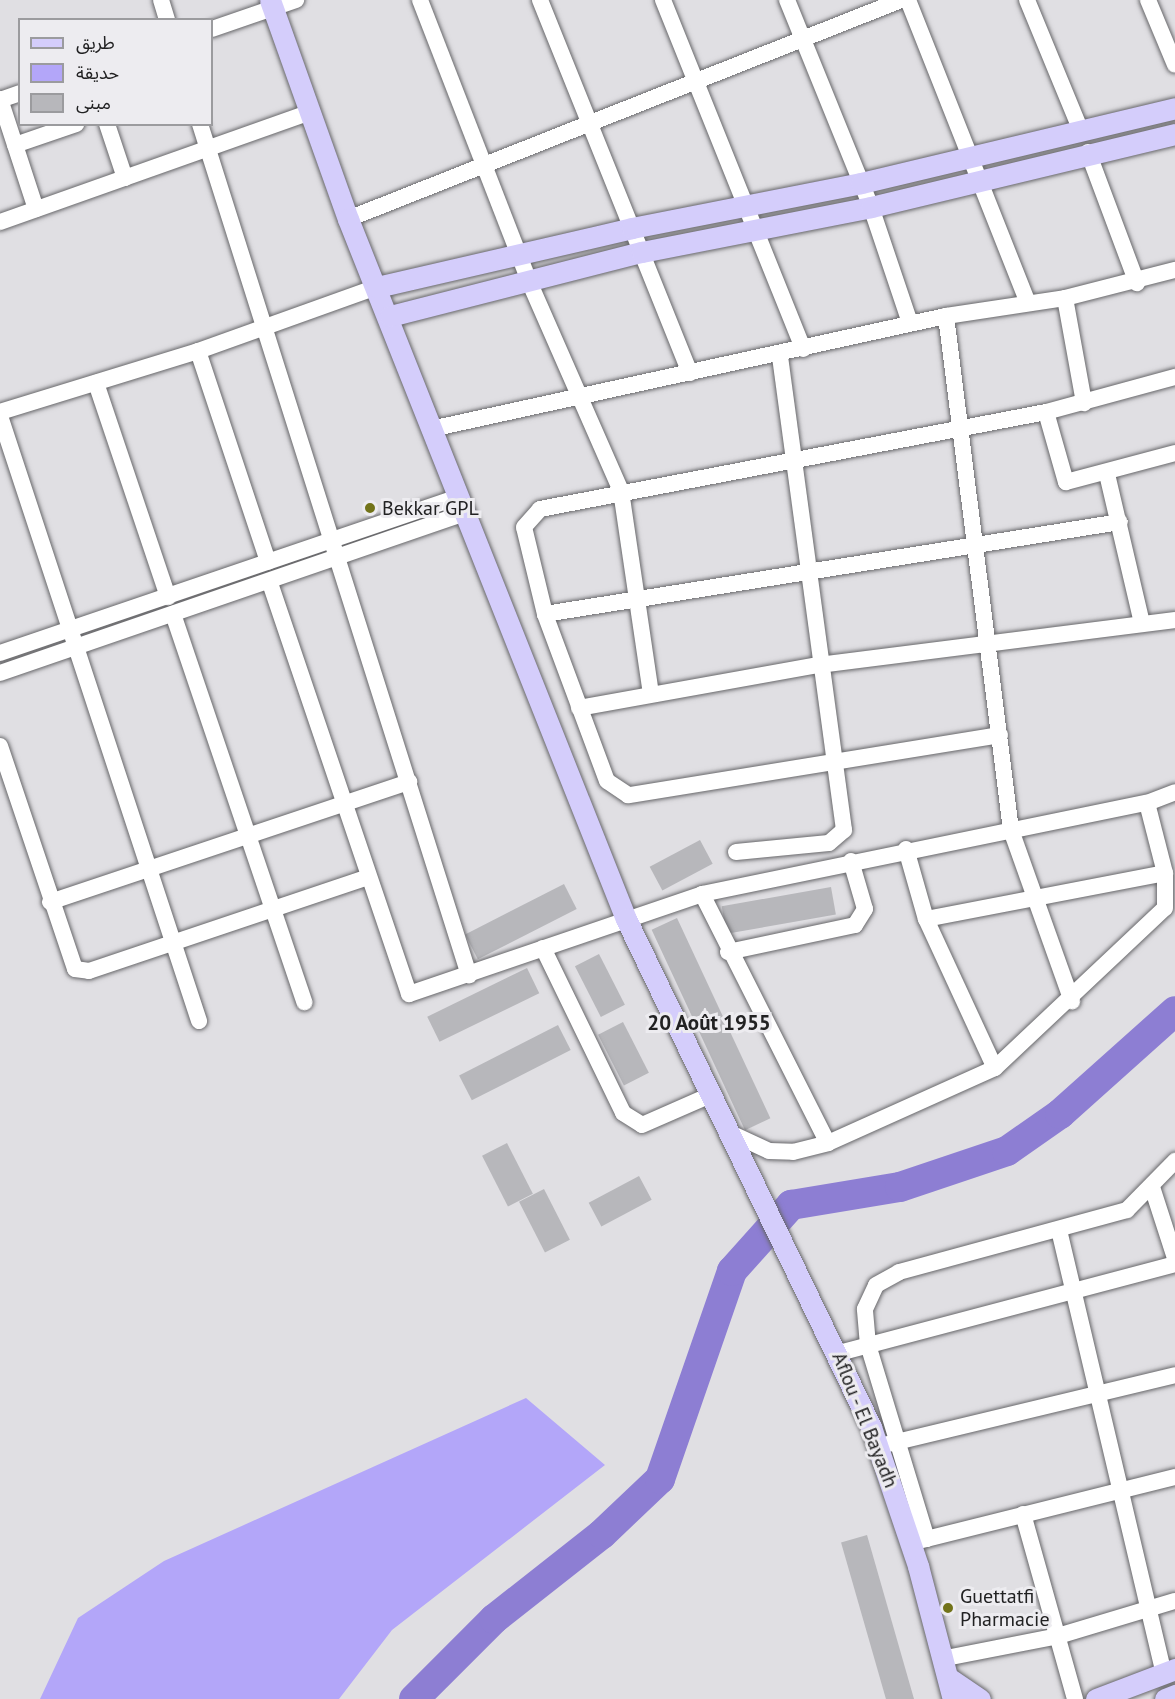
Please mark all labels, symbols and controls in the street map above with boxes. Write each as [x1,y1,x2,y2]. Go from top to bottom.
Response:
legend [18,18,213,126]
text: طريق [76,31,115,54]
text: حديقة [76,61,119,84]
text: مبنى [76,91,111,114]
place label: Bekkar GPL [382,496,479,520]
marker: Bekkar GPL [363,501,377,515]
district label: 20 Août 1955 [647,1010,771,1036]
street label: Aflou - El Bayadh [826,1347,904,1493]
place label: Guettatfi Pharmacie [960,1584,1050,1631]
marker: Guettatfi Pharmacie [941,1601,955,1615]

